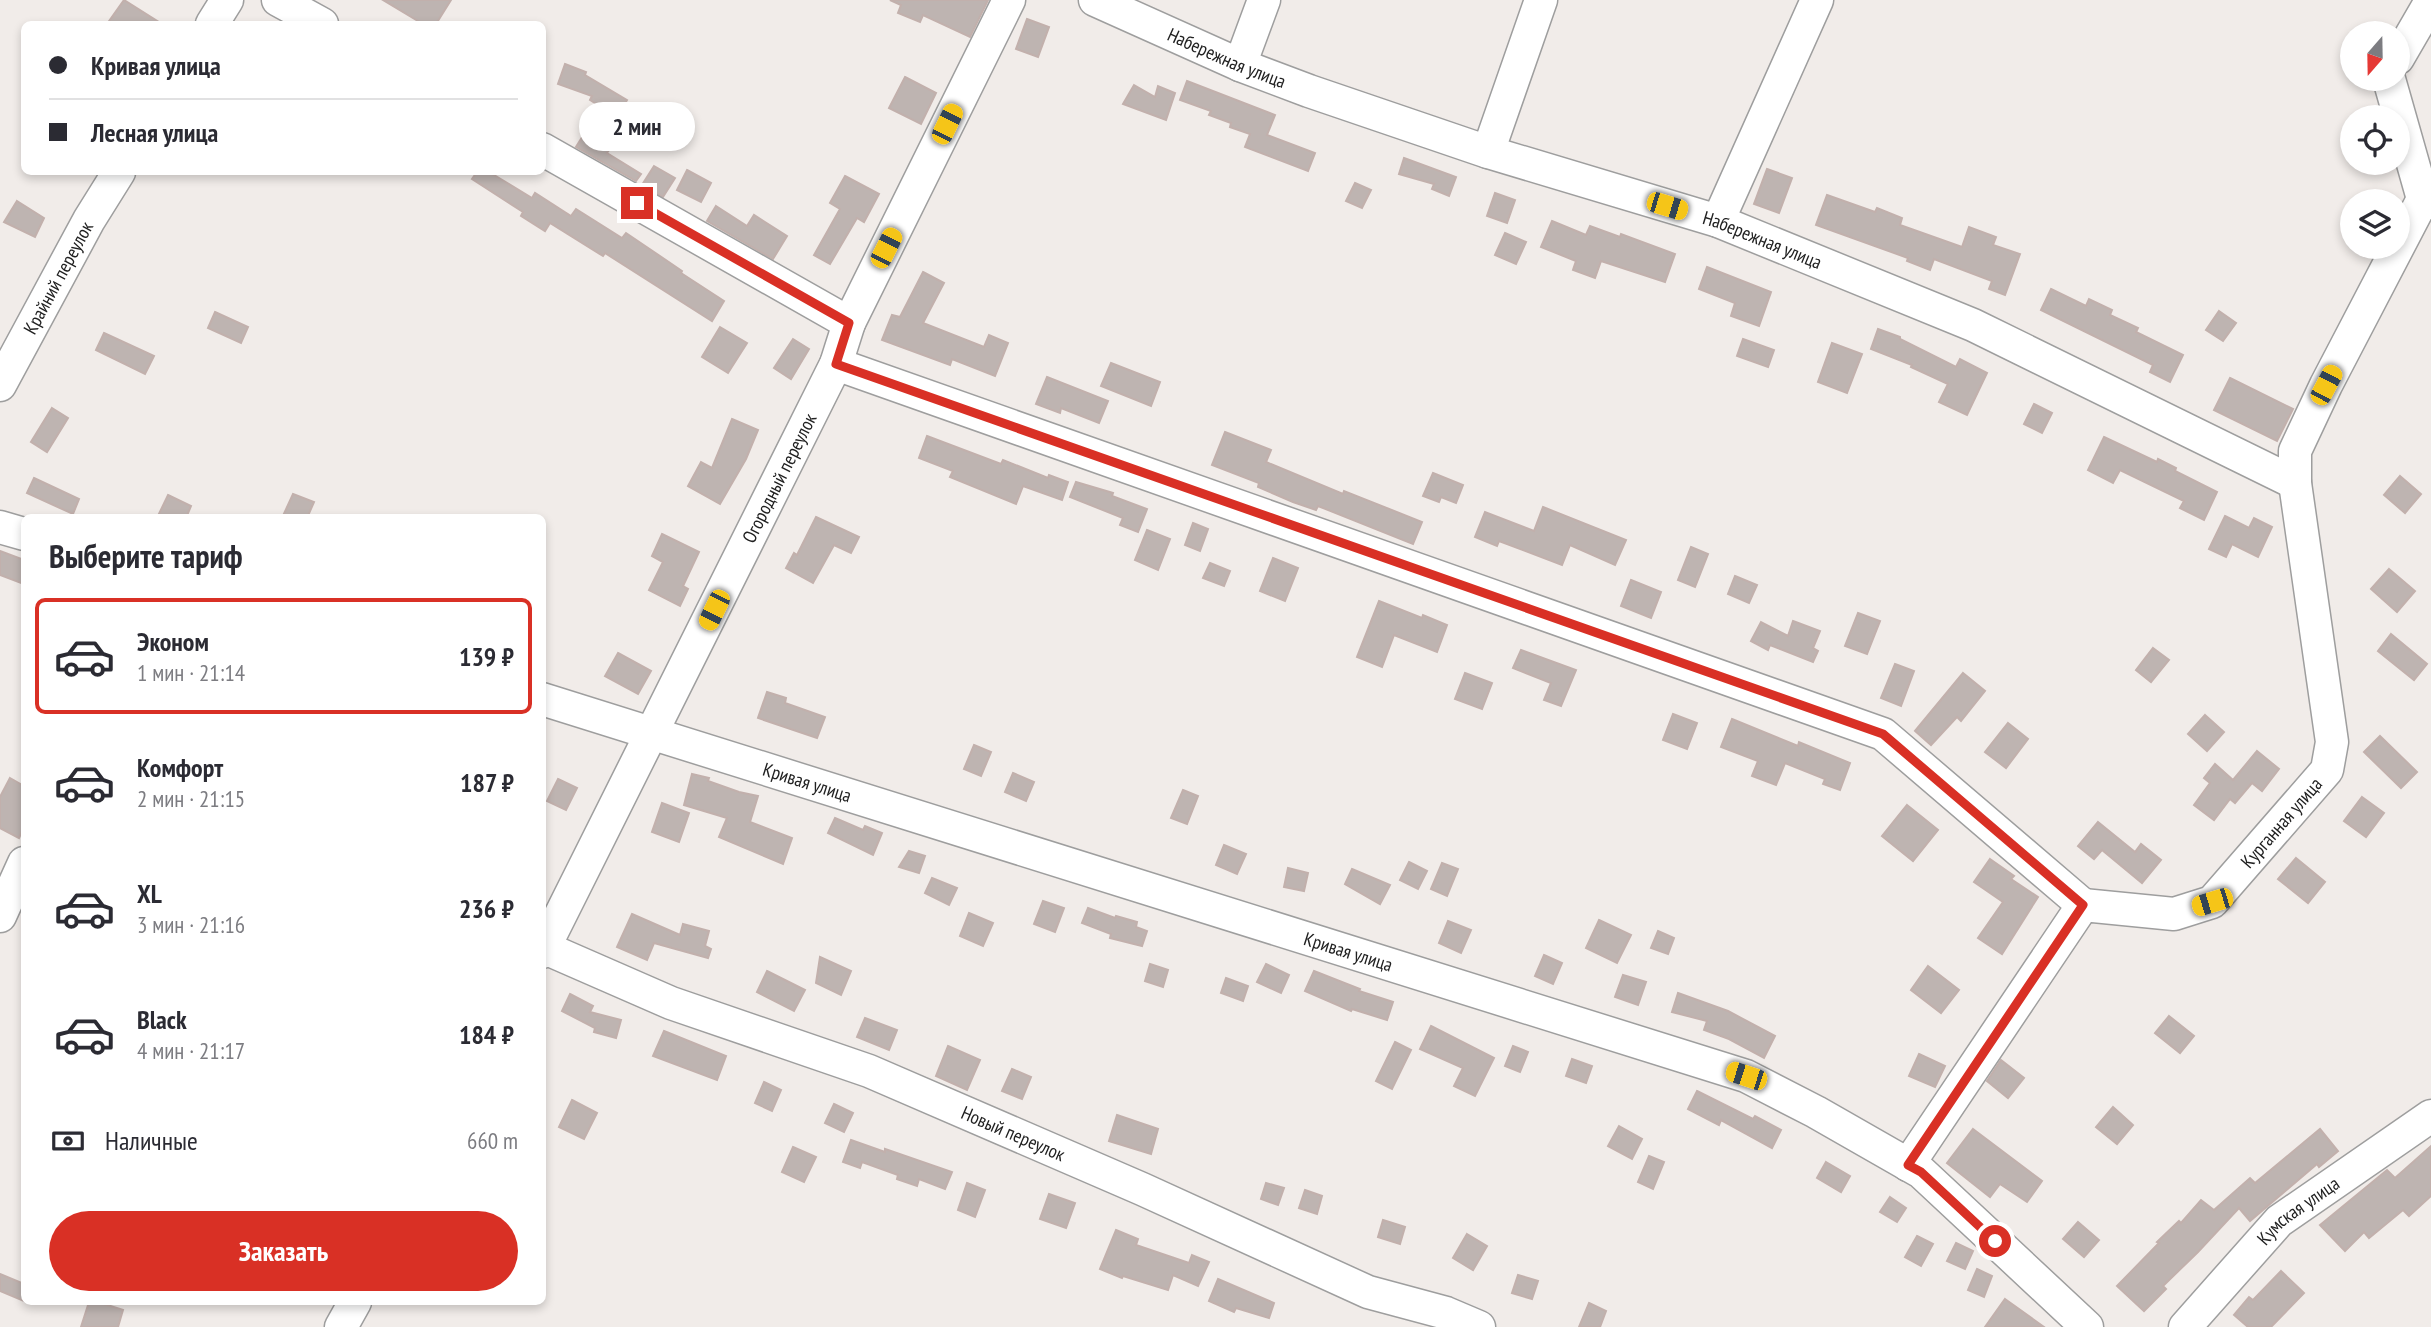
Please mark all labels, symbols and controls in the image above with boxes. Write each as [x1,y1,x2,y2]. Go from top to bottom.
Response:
north arrow [2340,21,2410,91]
map controls [2340,21,2410,259]
street label: Набережная улица [1164,22,1289,93]
text: Кривая улица [91,49,221,82]
car [929,101,966,147]
callout: 2 мин [579,102,695,150]
button: locate [2340,105,2410,175]
text: 2 мин [612,112,662,141]
text: Лесная улица [91,116,218,149]
route end [621,187,653,219]
button: layers [2340,189,2410,259]
car [1644,190,1691,222]
street label: Набережная улица [1700,205,1826,274]
street label: Крайний переулок [18,217,98,338]
car [868,225,905,271]
car [2307,362,2346,408]
street label: Огородный переулок [737,409,822,547]
text: Выберите тариф [49,535,243,577]
car [696,587,733,633]
icon: car [53,625,116,688]
text: Эконом [137,625,209,658]
text: 139 ₽ [459,640,514,673]
text: 1 мин · 21:14 [137,658,245,687]
icon: car [53,751,116,814]
text: Комфорт [137,751,223,784]
street label: Кривая улица [760,757,855,807]
text: 187 ₽ [460,766,514,799]
street label: Курганная улица [2235,772,2327,873]
text: 2 мин · 21:15 [137,784,245,813]
icon: car [53,877,116,940]
text: XL [137,877,162,910]
car [2189,886,2236,918]
text: 236 ₽ [459,892,514,925]
text: 3 мин · 21:16 [137,910,245,939]
street label: Кривая улица [1301,926,1396,977]
icon: car [53,1003,116,1066]
text: Black [137,1003,187,1036]
text: 184 ₽ [459,1018,514,1051]
text: 4 мин · 21:17 [137,1036,245,1065]
car [1723,1060,1770,1092]
street label: Новый переулок [958,1100,1069,1167]
icon: cash [49,1122,87,1160]
text: Наличные [105,1124,198,1157]
text: 660 m [467,1126,518,1155]
street label: Кумская улица [2252,1171,2344,1250]
button: Заказать [49,1211,518,1291]
route start [1979,1225,2011,1257]

